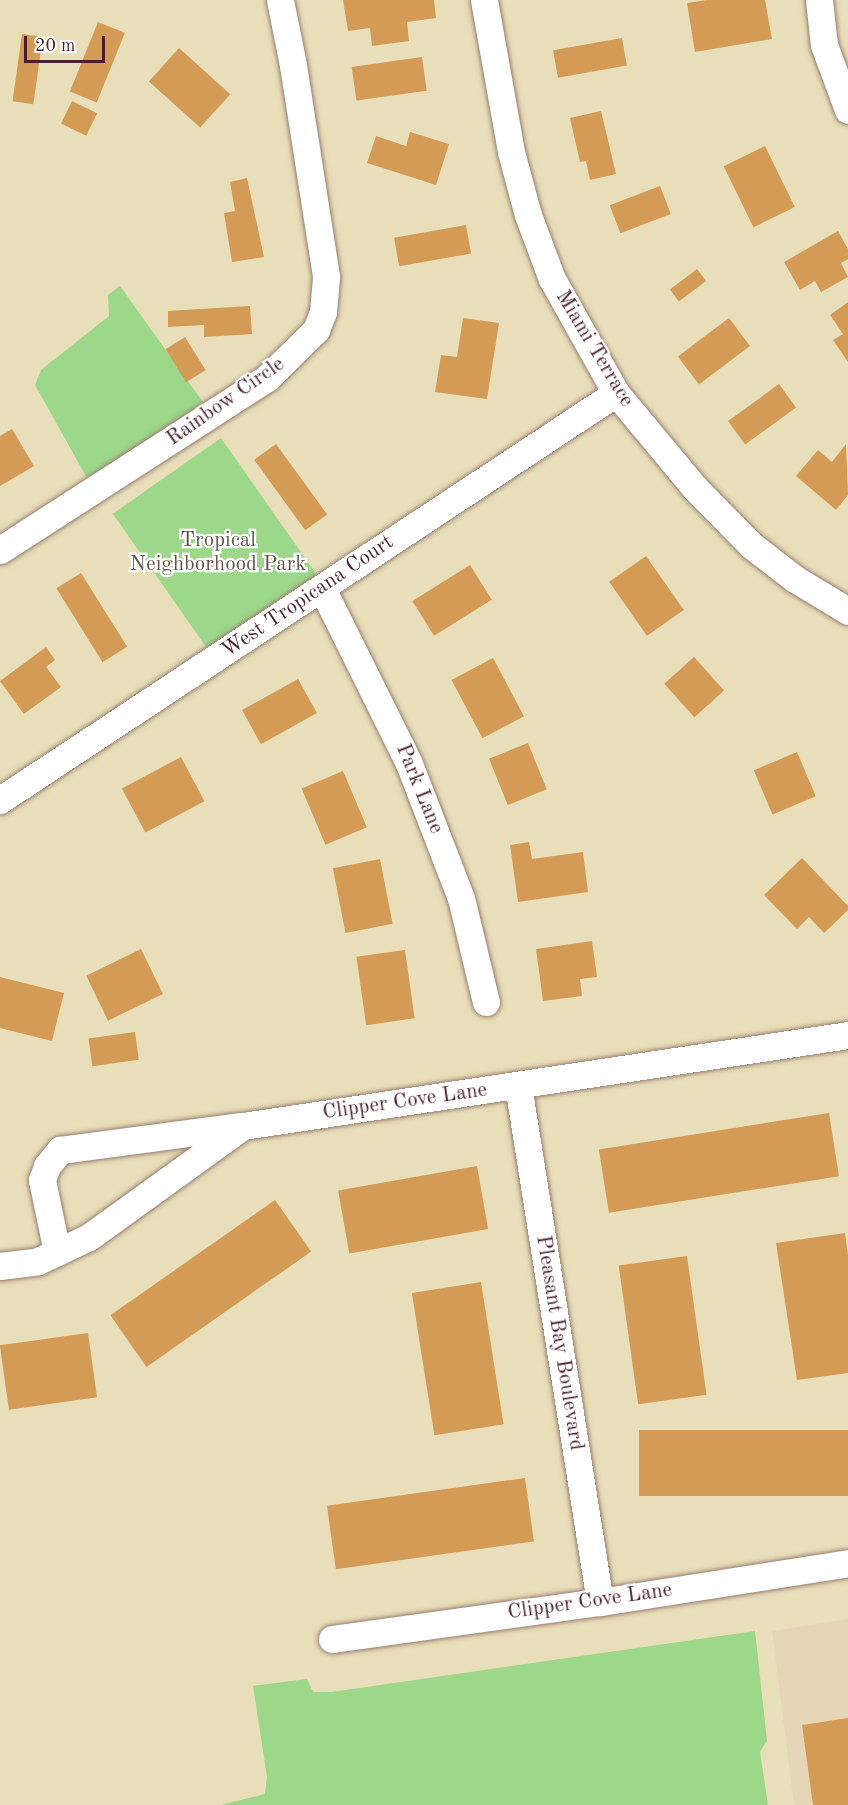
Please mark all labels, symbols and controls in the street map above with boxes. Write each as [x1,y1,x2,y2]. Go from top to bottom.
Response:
scale bar [27,24,108,62]
text: 20 m [35,37,75,55]
street label: Miami Terrace [549,286,639,412]
street label: Rainbow Circle [162,352,290,452]
park label: Tropical Neighborhood Park [130,528,306,578]
street label: West Tropicana Court [217,530,399,664]
street label: Park Lane [390,740,448,838]
street label: Clipper Cove Lane [321,1078,489,1126]
street label: Pleasant Bay Boulevard [530,1234,588,1452]
street label: Clipper Cove Lane [506,1578,674,1626]

